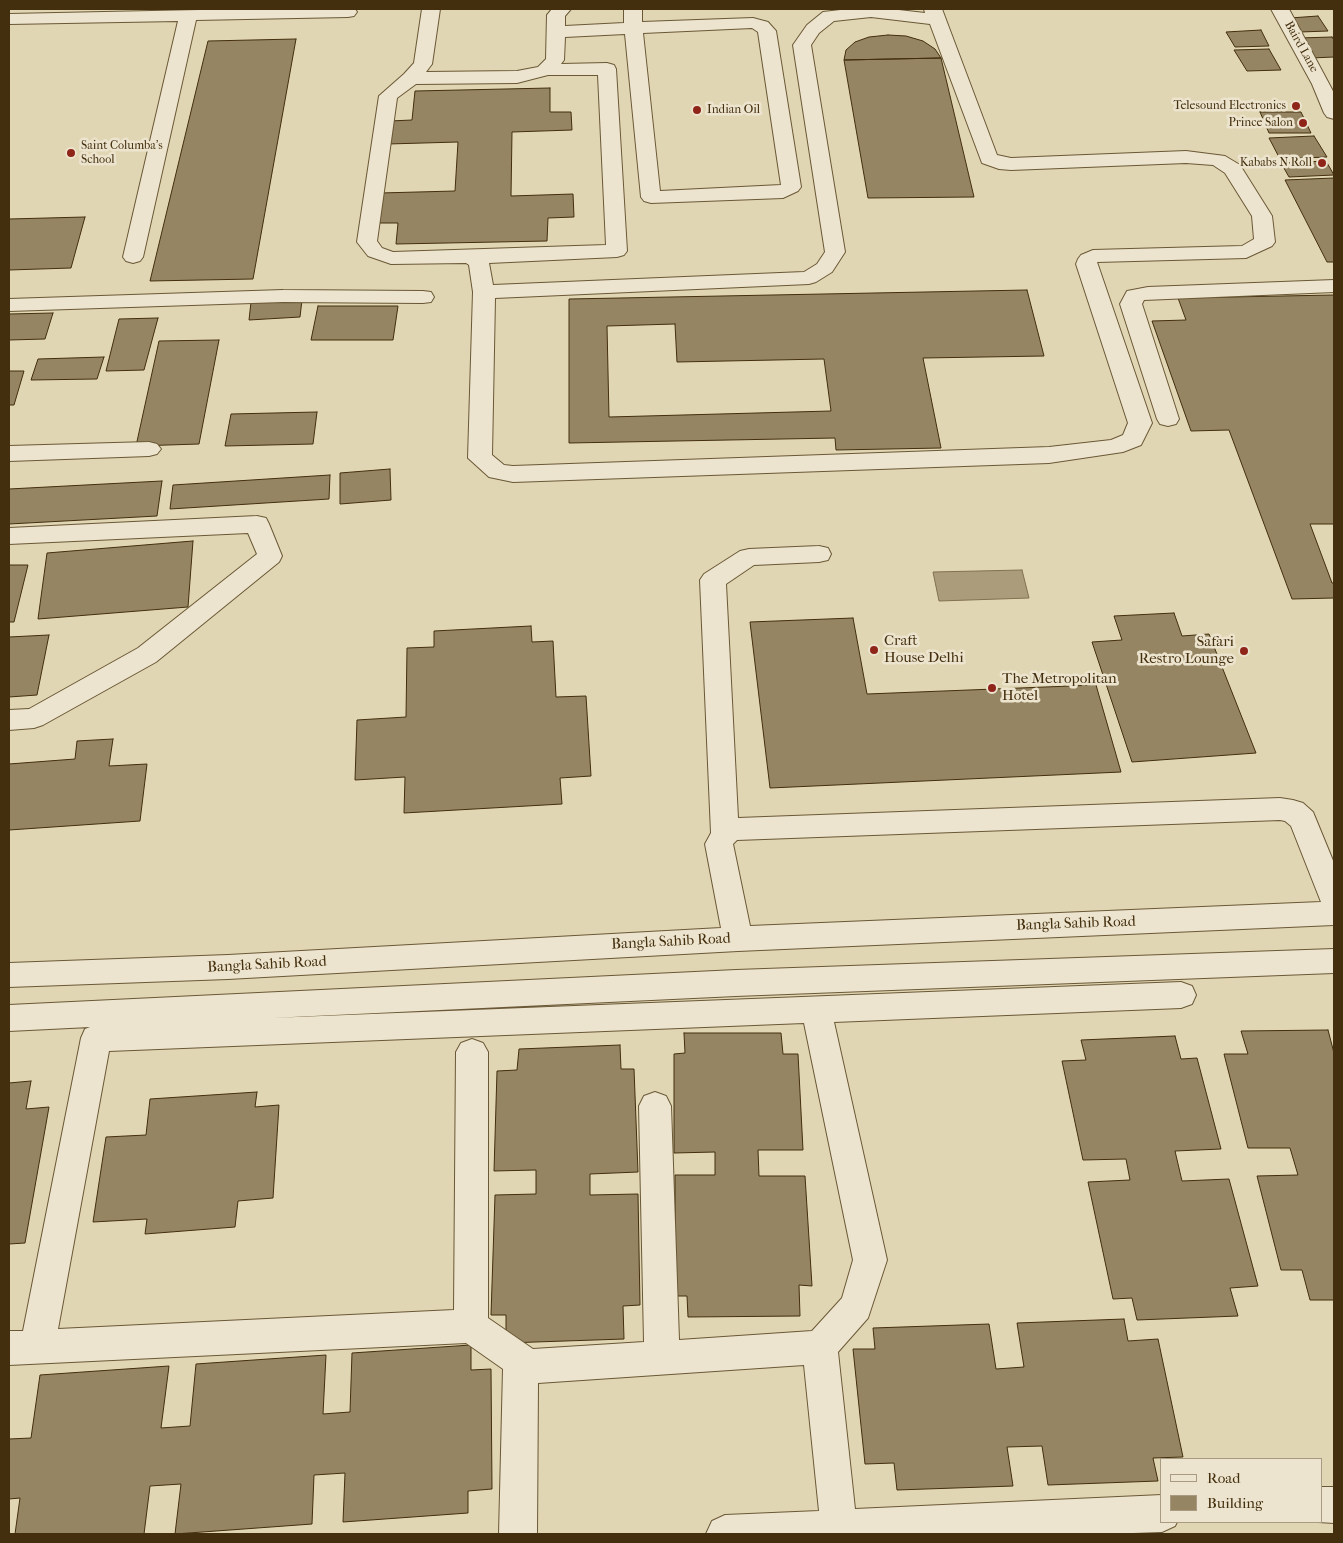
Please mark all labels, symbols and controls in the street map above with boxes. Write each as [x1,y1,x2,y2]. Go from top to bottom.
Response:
street label: Baird Lane [1281,19,1321,75]
place label: Telesound Electronics [1173,99,1286,113]
marker: Telesound Electronics [1290,100,1302,112]
place label: Indian Oil [707,103,760,117]
marker: Indian Oil [691,104,703,116]
place label: Prince Salon [1228,116,1293,130]
marker: Prince Salon [1297,117,1309,129]
place label: Saint Columba's School [81,139,163,167]
marker: Saint Columba's School [65,147,77,159]
place label: Kababs N Roll [1240,156,1312,170]
marker: Kababs N Roll [1316,157,1328,169]
place label: Craft House Delhi [884,632,964,667]
place label: Safari Restro Lounge [1139,633,1234,668]
marker: Craft House Delhi [868,644,880,656]
marker: Safari Restro Lounge [1238,645,1250,657]
place label: The Metropolitan Hotel [1002,670,1117,705]
marker: The Metropolitan Hotel [986,682,998,694]
street label: Bangla Sahib Road [1016,913,1136,935]
street label: Bangla Sahib Road [611,930,731,954]
street label: Bangla Sahib Road [207,953,327,977]
legend [1160,1458,1323,1523]
text: Road [1207,1469,1240,1487]
text: Building [1207,1494,1263,1512]

